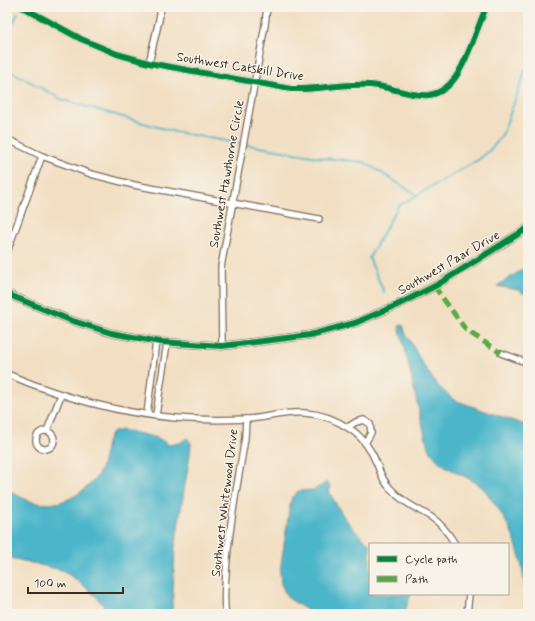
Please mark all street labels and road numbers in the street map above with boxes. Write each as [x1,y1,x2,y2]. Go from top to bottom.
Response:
street label: Southwest Catskill Drive [175,49,305,85]
street label: Southwest Hawthorne Circle [206,99,248,249]
street label: Southwest Paar Drive [395,227,503,299]
street label: Southwest Whitewood Drive [207,428,243,578]

